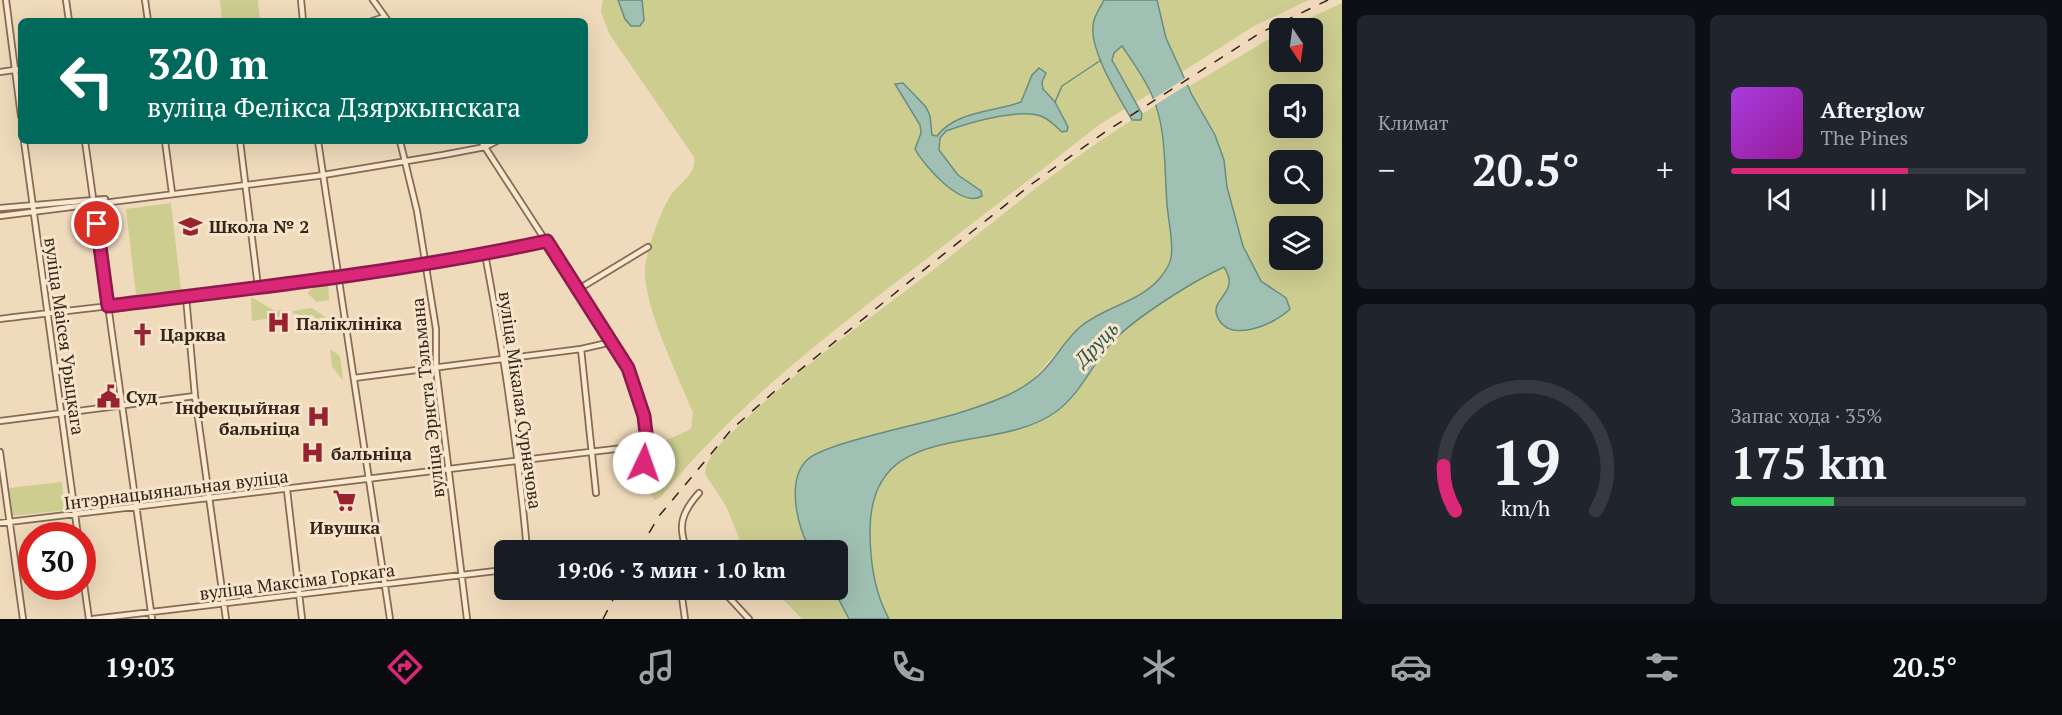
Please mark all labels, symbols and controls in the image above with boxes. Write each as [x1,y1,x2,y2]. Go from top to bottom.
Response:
north arrow [1269,18,1323,72]
map controls [1269,18,1323,270]
text: 320 m [147,35,268,91]
icon: left [48,42,126,120]
button: sound [1269,84,1323,138]
text: вуліца Фелікса Дзяржынскага [147,89,521,125]
text: Afterglow [1821,95,1924,124]
text: Климат [1378,109,1449,136]
text: The Pines [1821,124,1908,151]
text: 20.5° [1472,139,1580,199]
text: − [1378,148,1396,191]
text: + [1656,148,1674,191]
button: search [1269,150,1323,204]
icon: previous [1763,183,1796,216]
icon: pause [1862,183,1895,216]
icon: next [1960,183,1993,216]
pin [71,198,122,249]
icon: arrive [80,207,113,240]
school or university icon: Школа № 2 [178,213,204,239]
place label: Школа № 2 [209,214,309,238]
button: layers [1269,216,1323,270]
street label: вуліца Маісея Урыцкага [39,236,91,436]
street label: вуліца Мікалая Сурначова [494,290,548,510]
street label: вуліца Эрнста Тэльмана [405,297,449,499]
hospital icon: Паліклініка [265,310,291,336]
place label: Паліклініка [296,311,402,335]
water label: Друць [1066,315,1124,374]
church icon: Царква [129,321,155,347]
place label: Царква [160,322,226,346]
public building icon: Суд [95,383,121,409]
place label: Суд [126,384,157,408]
place label: Інфекцыйная бальніца [175,395,300,440]
text: Запас хода · 35% [1731,402,1882,429]
hospital icon: Інфекцыйная бальніца [305,404,331,430]
text: 19 [1490,420,1561,503]
position arrow [612,431,676,495]
text: 175 km [1731,432,1887,492]
hospital icon: бальніца [300,440,326,466]
place label: бальніца [331,441,412,465]
street label: Інтэрнацыянальная вуліца [62,463,290,515]
supermarket icon: Ивушка [332,488,358,514]
text: km/h [1501,494,1551,522]
place label: Ивушка [310,515,380,539]
speed limit sign: 30 [18,522,96,600]
text: 19:06 · 3 мин · 1.0 km [556,555,786,584]
street label: вуліца Максіма Горкага [198,557,396,605]
icon: directions [384,646,426,688]
icon: music [636,646,678,688]
icon: phone [887,646,929,688]
icon: climate [1138,646,1180,688]
icon: car [1390,646,1432,688]
icon: filters [1641,646,1683,688]
text: 19:03 [105,649,175,685]
text: 20.5° [1892,649,1957,685]

